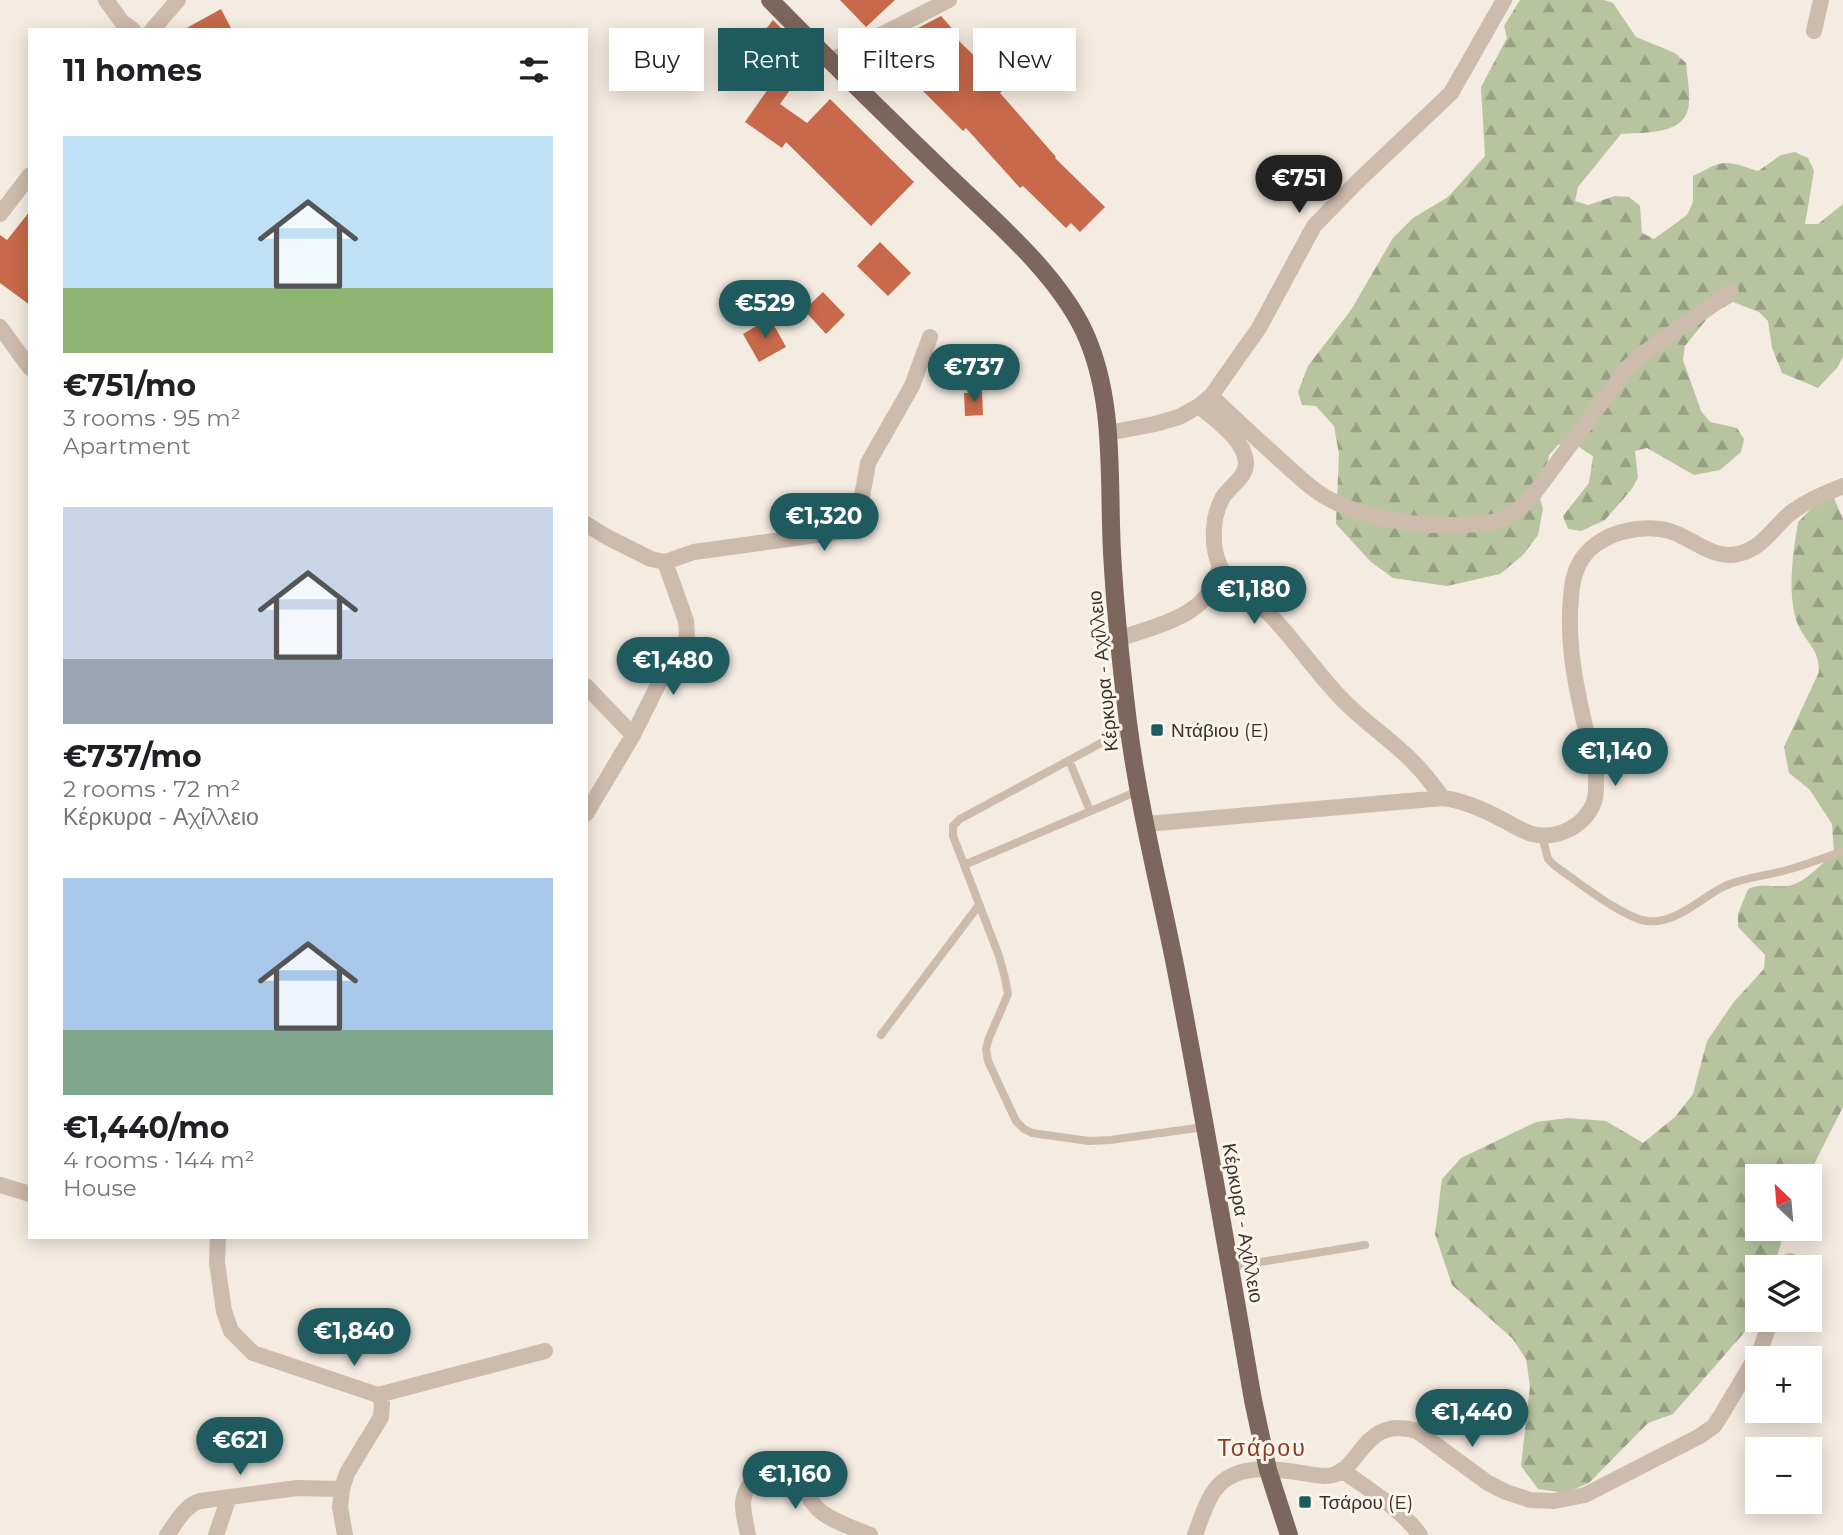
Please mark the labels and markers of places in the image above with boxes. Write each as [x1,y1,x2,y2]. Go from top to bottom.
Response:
pin: €751 [1258,156,1340,215]
pin: €529 [724,280,806,340]
pin: €737 [933,344,1015,404]
pin: €1,320 [767,494,881,553]
pin: €1,180 [1197,566,1311,626]
pin: €1,480 [616,638,730,697]
place label: Ντάβιου (E) [1171,719,1269,742]
marker: Ντάβιου (E) [1149,722,1165,738]
pin: €1,140 [1558,728,1672,788]
pin: €1,840 [297,1308,411,1368]
pin: €1,440 [1415,1390,1529,1449]
pin: €621 [199,1418,281,1477]
pin: €1,160 [738,1452,852,1511]
place label: Τσάρου (E) [1319,1491,1413,1514]
marker: Τσάρου (E) [1297,1494,1313,1510]

